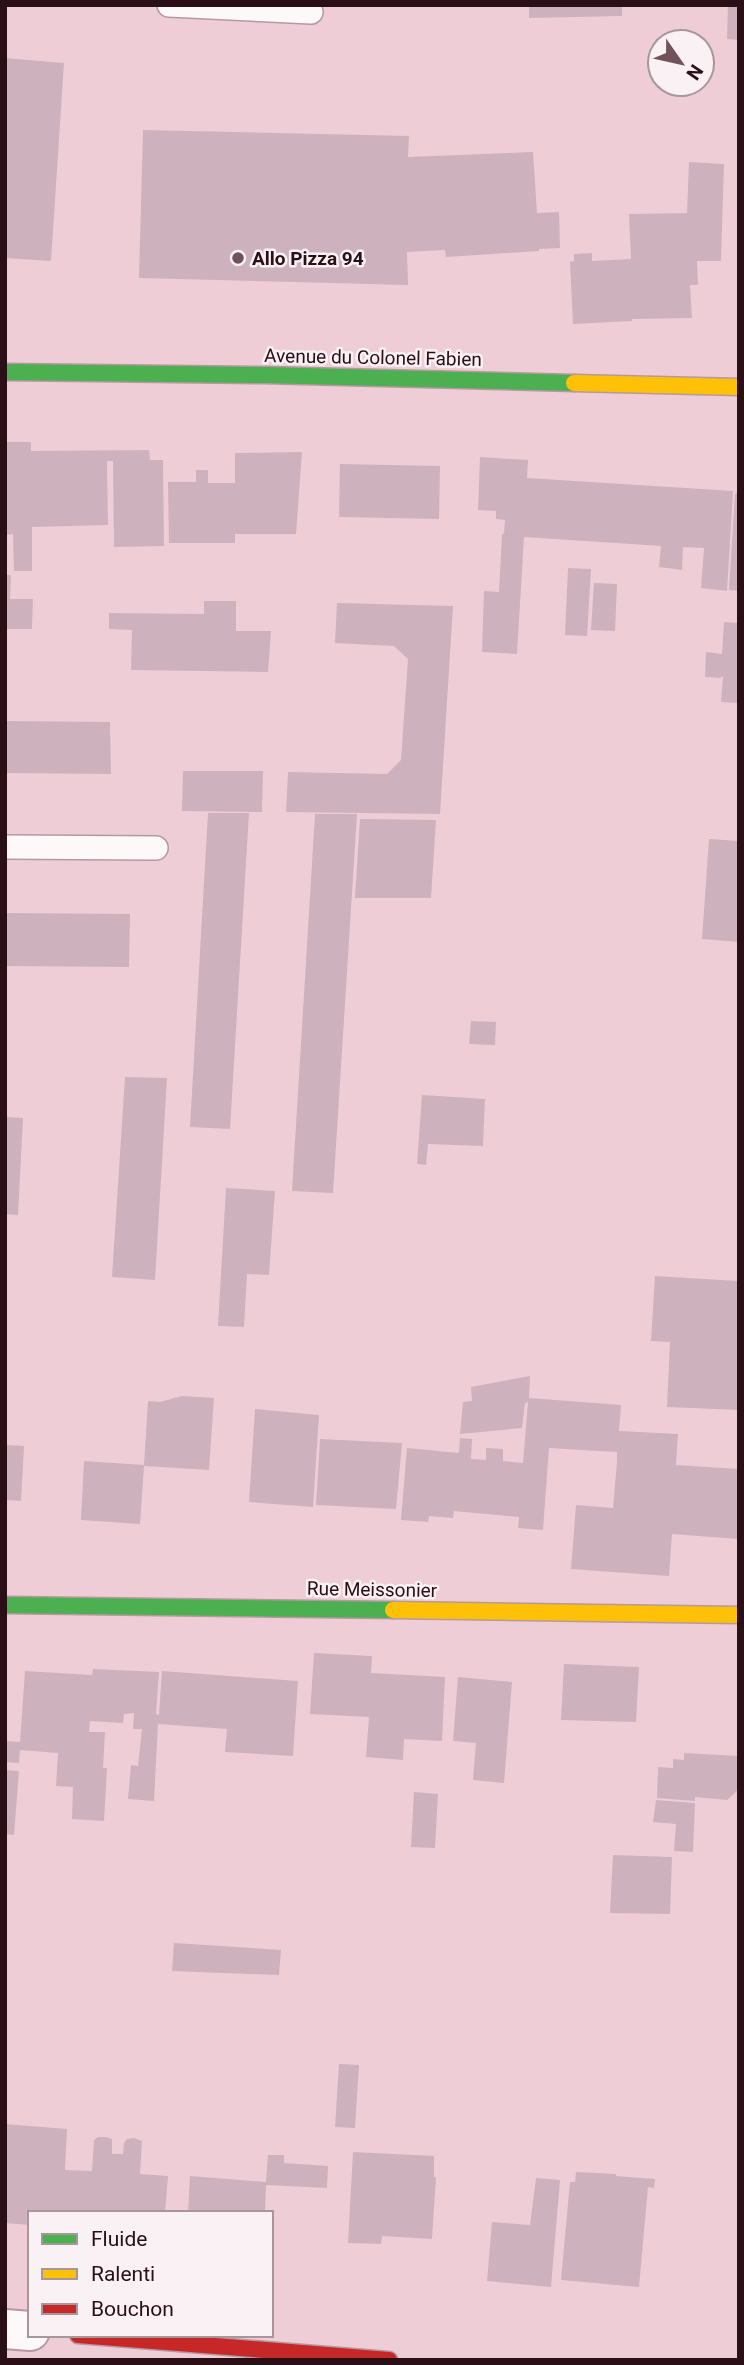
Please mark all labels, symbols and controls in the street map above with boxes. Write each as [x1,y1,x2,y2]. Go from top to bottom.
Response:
north arrow [646,28,716,98]
text: N [681,60,708,84]
place label: Allo Pizza 94 [252,247,364,270]
marker: Allo Pizza 94 [230,250,246,266]
street label: Avenue du Colonel Fabien [264,344,482,371]
street label: Rue Meissonier [307,1577,438,1602]
legend [28,2211,273,2337]
text: Fluide [91,2227,147,2251]
text: Ralenti [91,2262,155,2286]
text: Bouchon [91,2297,174,2321]

